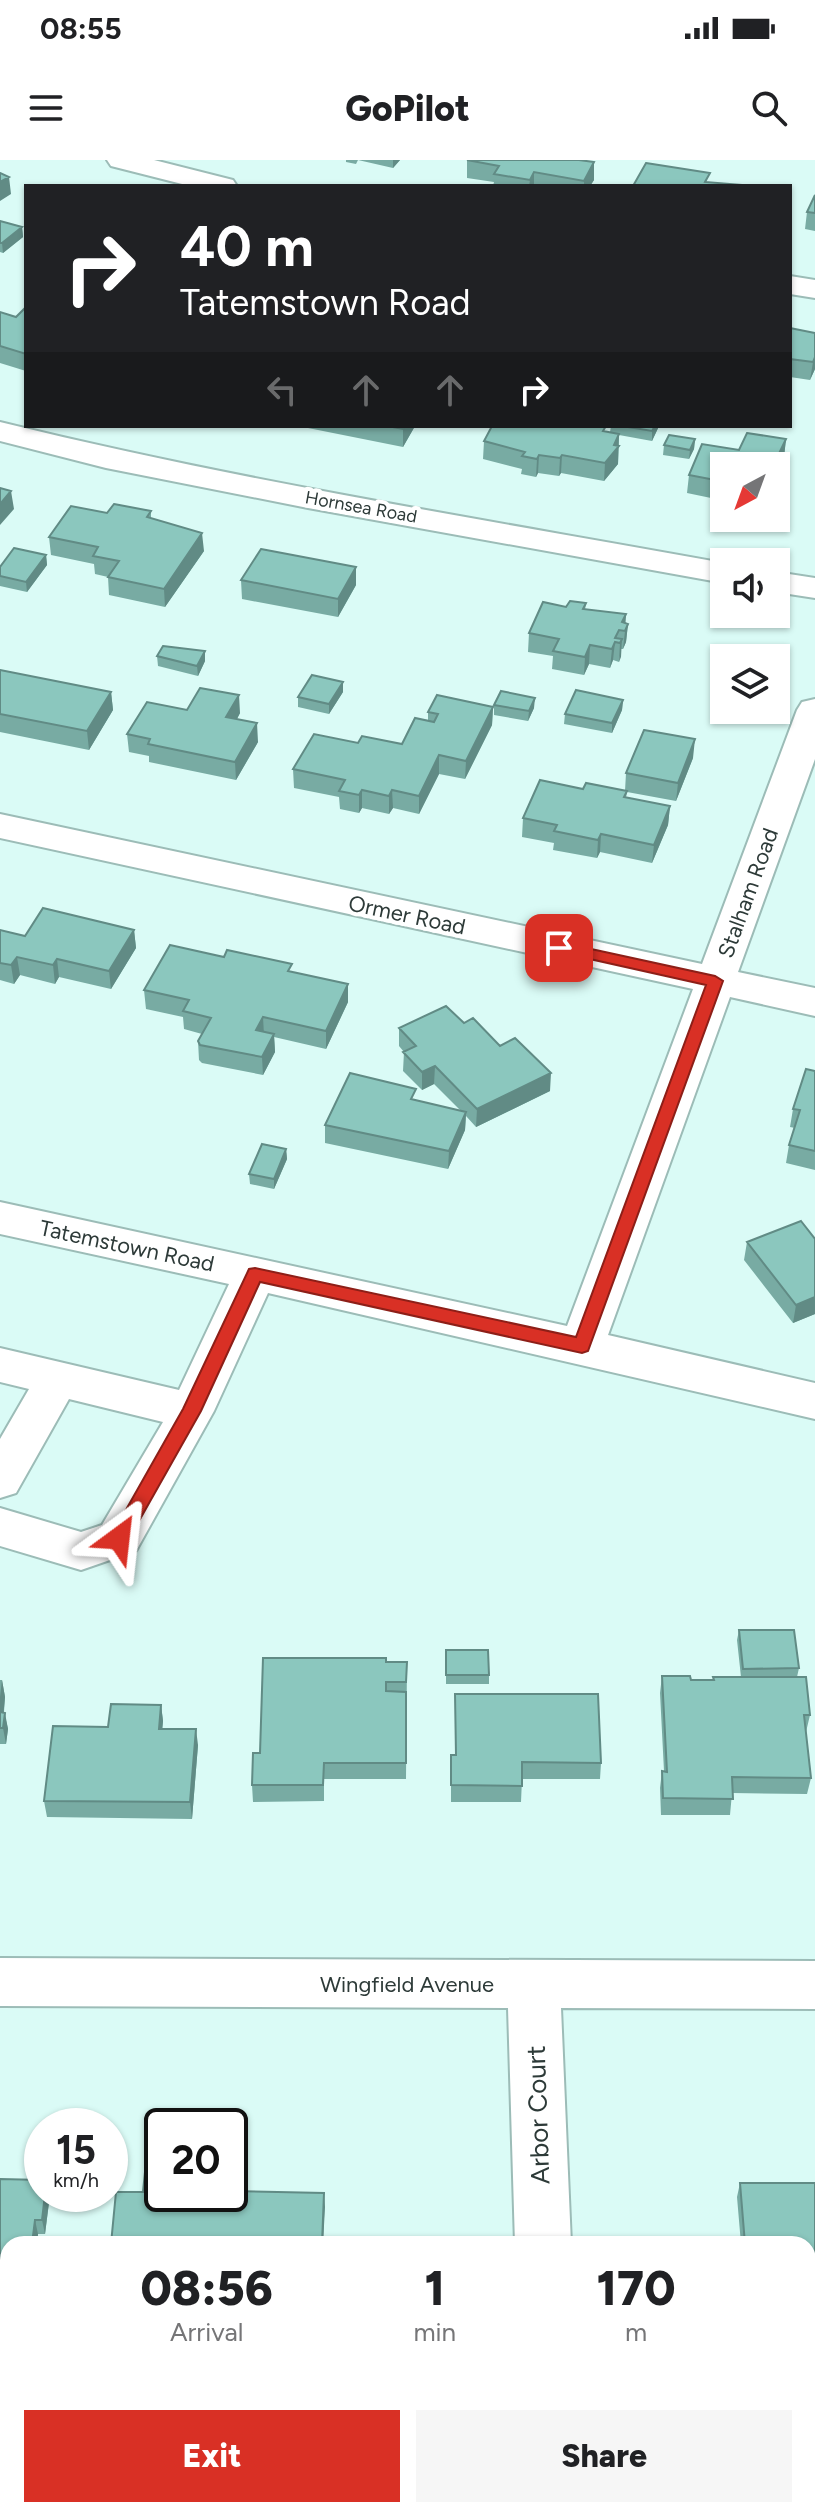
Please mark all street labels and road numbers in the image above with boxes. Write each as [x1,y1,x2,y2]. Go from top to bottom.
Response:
street label: Hornsea Road [303,486,419,528]
street label: Stalham Road [712,824,784,962]
street label: Ormer Road [346,889,468,941]
street label: Tatemstown Road [37,1214,217,1278]
street label: Wingfield Avenue [320,1971,494,1998]
street label: Arbor Court [520,2045,556,2185]

